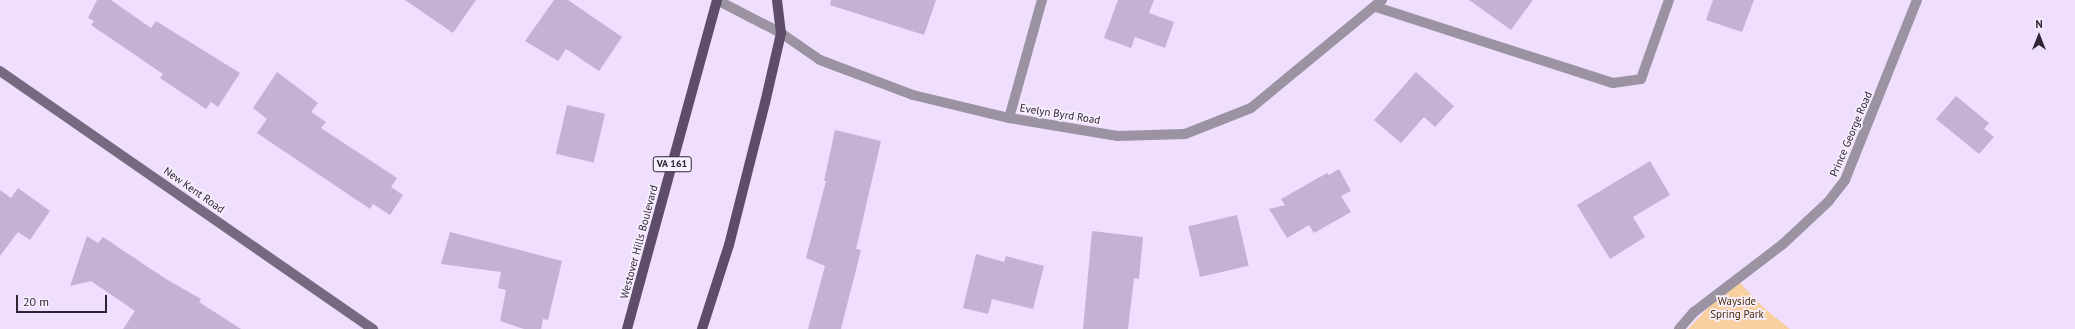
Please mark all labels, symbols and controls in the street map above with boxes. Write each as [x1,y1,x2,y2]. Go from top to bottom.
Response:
north arrow [2019,16,2059,56]
text: N [2035,17,2043,31]
street label: Prince George Road [1827,89,1875,179]
street label: Evelyn Byrd Road [1019,101,1101,127]
road number: VA 161 [652,156,692,172]
street label: New Kent Road [161,164,227,216]
street label: Westover Hills Boulevard [617,184,661,300]
scale bar [18,287,109,313]
text: 20 m [23,294,49,309]
park label: Wayside Spring Park [1710,295,1764,321]

